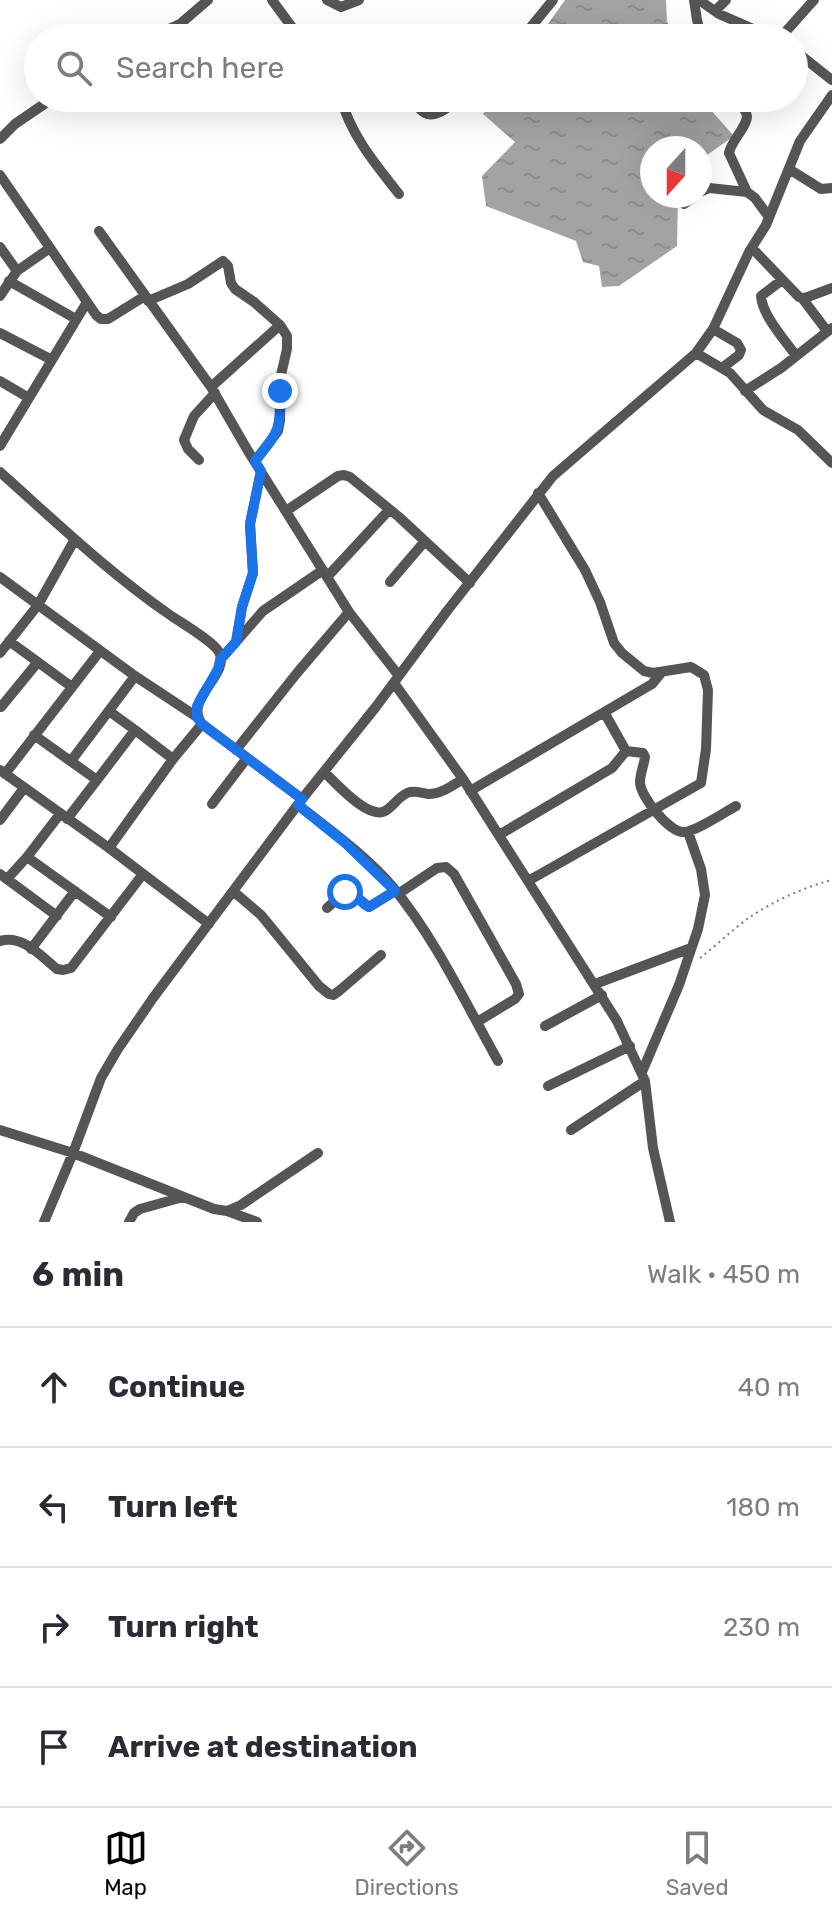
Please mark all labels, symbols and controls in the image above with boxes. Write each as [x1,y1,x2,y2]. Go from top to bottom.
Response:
search box [24,24,808,112]
icon: search [52,46,96,90]
text: Search here [116,50,284,86]
north arrow [640,136,712,208]
route end [262,373,298,409]
route start [327,874,363,910]
text: 6 min [32,1254,124,1295]
text: Walk · 450 m [647,1259,800,1290]
icon: ahead [32,1365,76,1409]
text: Continue [108,1369,245,1405]
text: 40 m [738,1372,800,1403]
icon: left [32,1485,76,1529]
text: Turn left [108,1489,238,1525]
text: 180 m [726,1492,800,1523]
icon: right [32,1605,76,1649]
text: Turn right [108,1609,259,1645]
text: 230 m [723,1612,800,1643]
icon: arrive [32,1725,76,1769]
text: Arrive at destination [108,1729,418,1765]
tab: Map [104,1826,148,1901]
tab: Directions [355,1826,459,1901]
tab: Saved [666,1826,729,1901]

